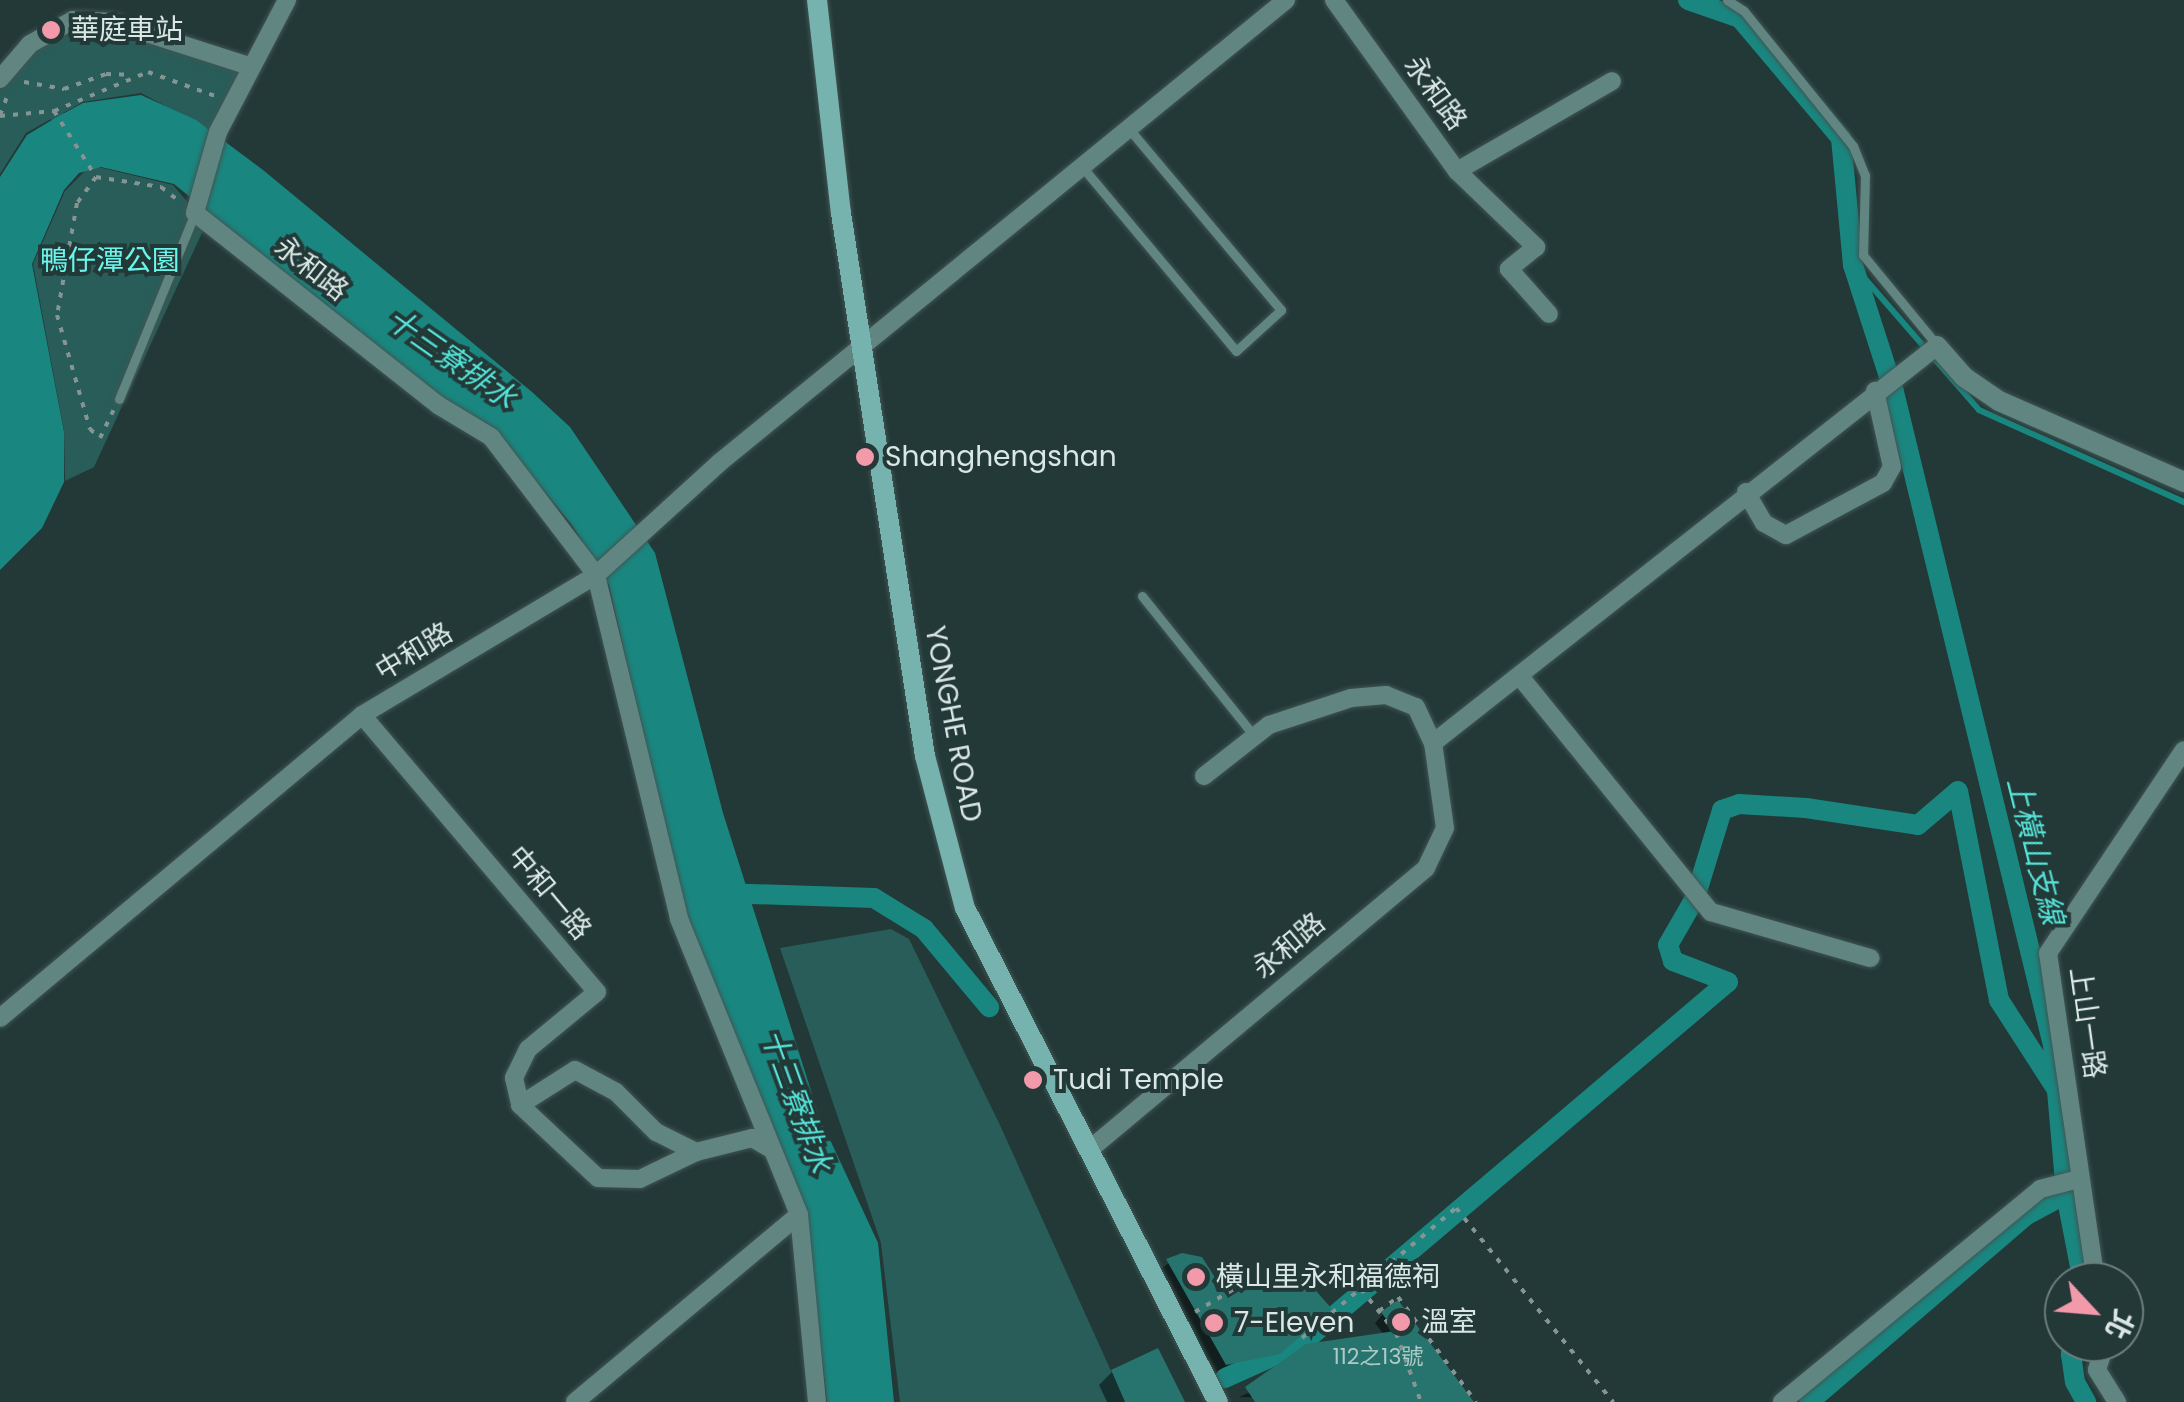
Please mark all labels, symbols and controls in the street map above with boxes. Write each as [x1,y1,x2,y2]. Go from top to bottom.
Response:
place label: 華庭車站 [71,13,183,47]
marker: 華庭車站 [40,19,62,41]
street label: 永和路 [1397,49,1473,137]
street label: 永和路 [268,230,354,308]
park label: 鴨仔潭公園 [40,244,180,278]
water label: 十三寮排水 [379,301,523,417]
place label: Shanghengshan [885,440,1117,474]
marker: Shanghengshan [854,446,876,468]
street label: 中和路 [369,616,459,688]
street label: YONGHE ROAD [918,623,988,825]
water label: 上橫山支線 [1999,774,2071,928]
street label: 中和一路 [500,839,598,947]
street label: 永和路 [1246,906,1332,986]
street label: 上山一路 [2063,965,2111,1081]
water label: 十三寮排水 [753,1024,839,1178]
place label: Tudi Temple [1053,1063,1224,1097]
marker: Tudi Temple [1022,1069,1044,1091]
place label: 橫山里永和福德祠 [1216,1260,1440,1294]
north arrow [2044,1262,2144,1362]
marker: 橫山里永和福德祠 [1185,1266,1207,1288]
text: 北 [2096,1303,2143,1346]
place label: 溫室 [1421,1305,1477,1339]
place label: 7-Eleven [1234,1306,1354,1340]
marker: 溫室 [1390,1311,1412,1333]
marker: 7-Eleven [1203,1312,1225,1334]
house number: 112之13號 [1333,1344,1423,1370]

